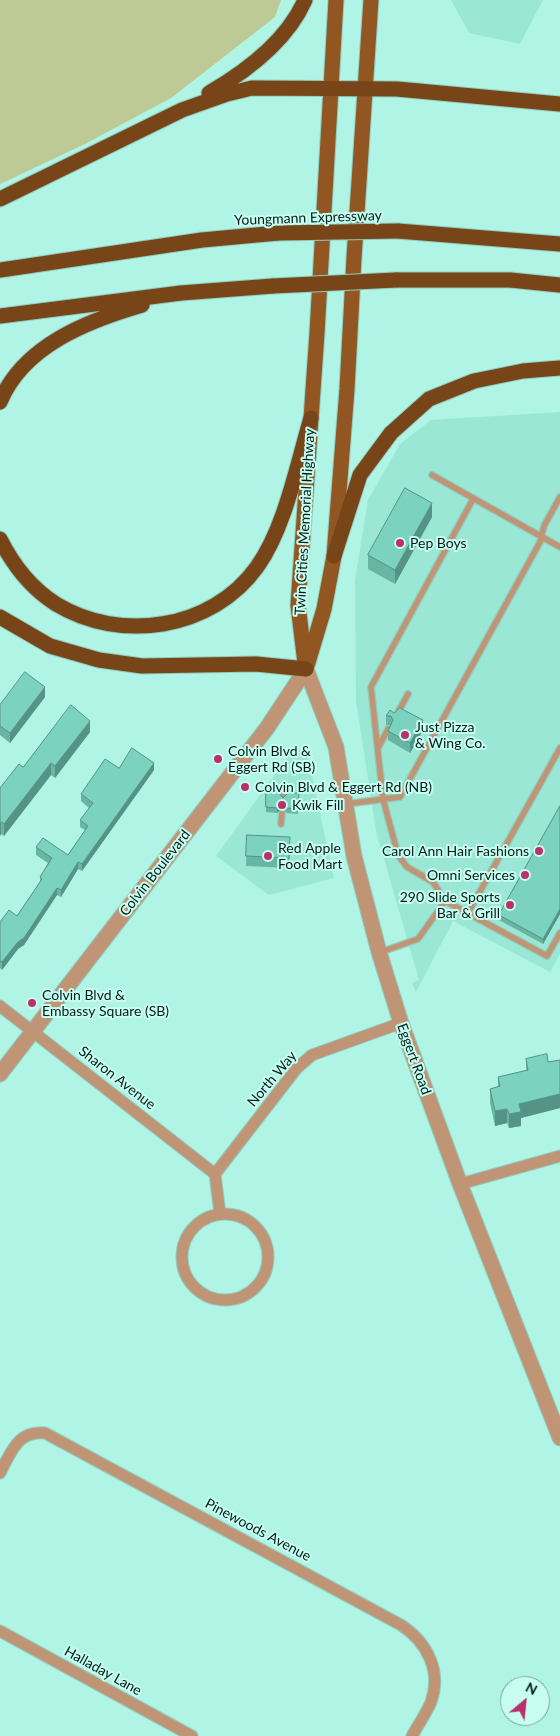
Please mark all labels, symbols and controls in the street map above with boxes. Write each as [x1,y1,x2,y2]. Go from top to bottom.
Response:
street label: Youngmann Expressway [234,207,382,229]
street label: Twin Cities Memorial Highway [292,428,318,616]
place label: Pep Boys [410,535,467,551]
marker: Pep Boys [394,537,406,549]
place label: Just Pizza & Wing Co. [415,719,485,752]
marker: Just Pizza & Wing Co. [399,729,411,741]
place label: Colvin Blvd & Eggert Rd (SB) [228,743,315,776]
marker: Colvin Blvd & Eggert Rd (SB) [212,753,224,765]
place label: Colvin Blvd & Eggert Rd (NB) [255,779,432,795]
marker: Colvin Blvd & Eggert Rd (NB) [239,781,251,793]
place label: Kwik Fill [292,797,344,813]
marker: Kwik Fill [276,799,288,811]
street label: Colvin Boulevard [116,827,194,919]
place label: Red Apple Food Mart [278,840,342,872]
place label: Carol Ann Hair Fashions [382,843,529,859]
marker: Carol Ann Hair Fashions [533,845,545,857]
marker: Red Apple Food Mart [262,850,274,862]
place label: Omni Services [427,867,515,883]
marker: Omni Services [519,869,531,881]
place label: 290 Slide Sports Bar & Grill [400,889,500,922]
marker: 290 Slide Sports Bar & Grill [504,899,516,911]
place label: Colvin Blvd & Embassy Square (SB) [42,987,169,1020]
marker: Colvin Blvd & Embassy Square (SB) [26,997,38,1009]
street label: Eggert Road [393,1021,435,1097]
street label: Sharon Avenue [75,1043,159,1113]
street label: North Way [244,1048,300,1110]
street label: Pinewoods Avenue [202,1495,314,1565]
street label: Halladay Lane [61,1643,145,1699]
north arrow [500,1676,550,1726]
text: N [523,1678,541,1698]

